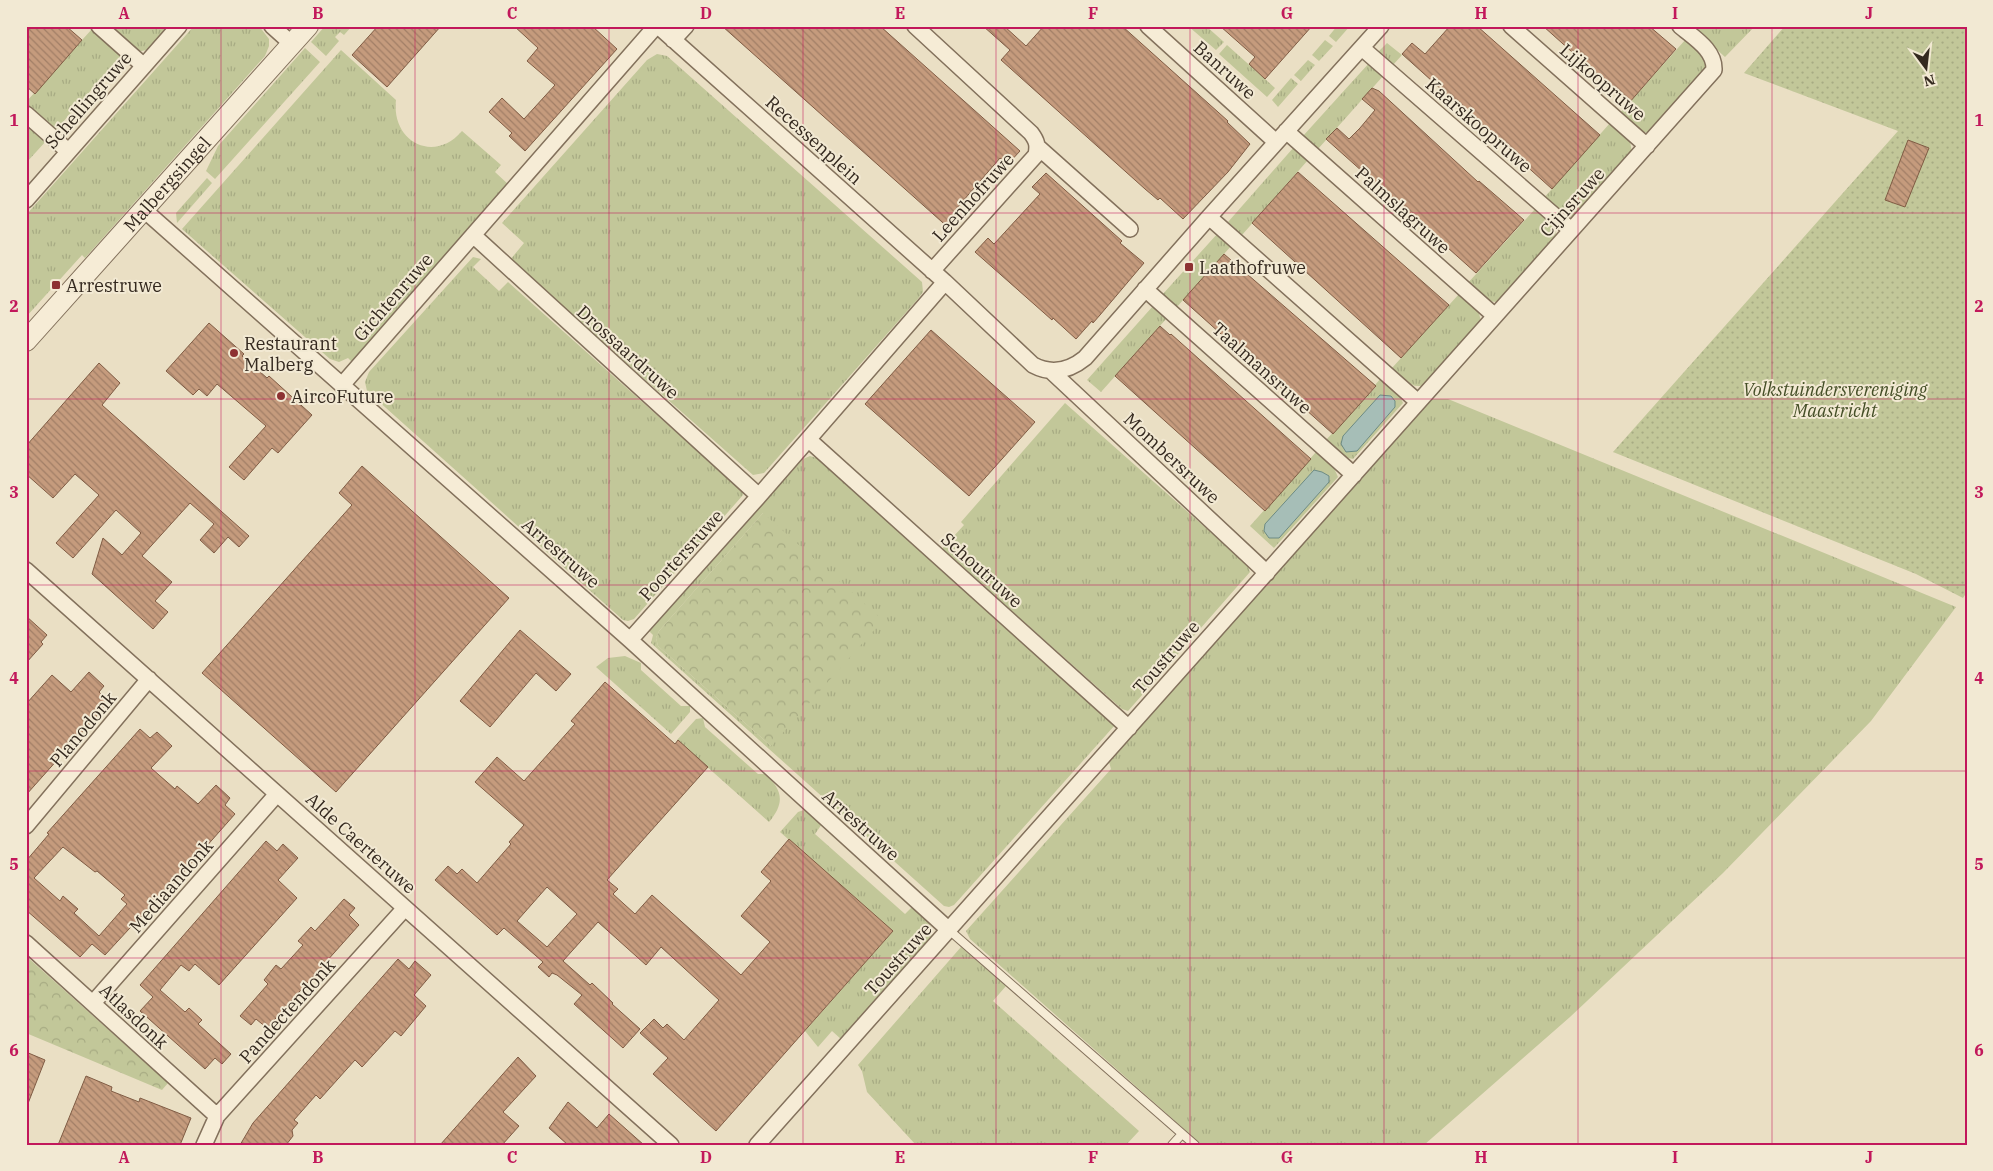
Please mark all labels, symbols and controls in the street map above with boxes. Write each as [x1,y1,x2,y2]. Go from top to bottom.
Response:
text: A [118,3,130,23]
text: B [312,3,324,23]
text: C [507,3,517,23]
text: D [700,3,712,23]
text: E [895,3,905,23]
text: F [1088,3,1098,23]
text: G [1281,3,1293,23]
text: H [1475,3,1488,23]
text: I [1672,3,1678,23]
text: J [1865,3,1873,23]
street label: Banruwe [1189,36,1261,104]
street label: Lijkoopruwe [1555,38,1651,126]
north arrow [1900,42,1950,92]
street label: Schellingruwe [39,47,137,153]
text: N [1922,70,1937,91]
street label: Kaarskoopruwe [1421,72,1537,178]
street label: Recessenplein [761,91,867,189]
text: 1 [9,110,19,130]
text: 1 [1974,110,1984,130]
street label: Malbergsingel [118,131,215,236]
street label: Leenhofruwe [927,148,1019,246]
street label: Palmslagruwe [1351,161,1455,259]
street label: Cijnsruwe [1535,162,1609,242]
street label: Gichtenruwe [348,248,438,346]
place label: Laathofruwe [1199,256,1306,279]
marker: Laathofruwe [1183,261,1195,273]
place label: Arrestruwe [66,274,162,297]
marker: Arrestruwe [50,279,62,291]
text: 2 [9,296,19,316]
text: 2 [1974,296,1984,316]
street label: Drossaardruwe [572,300,684,404]
street label: Taalmansruwe [1207,317,1317,419]
place label: Restaurant Malberg [244,332,337,376]
marker: Restaurant Malberg [228,347,240,359]
park label: Volkstuindersvereniging Maastricht [1743,378,1928,422]
place label: AircoFuture [291,385,393,408]
marker: AircoFuture [275,390,287,402]
street label: Mombersruwe [1119,408,1225,508]
text: 3 [9,482,19,502]
text: 3 [1974,482,1984,502]
street label: Poortersruwe [634,504,728,606]
street label: Arrestruwe [517,513,605,593]
street label: Schoutruwe [936,527,1028,613]
street label: Toustruwe [1128,615,1204,699]
text: 4 [9,668,19,688]
text: 4 [1974,668,1984,688]
street label: Planodonk [45,686,122,771]
street label: Arrestruwe [818,784,904,866]
street label: Alde Caerteruwe [301,787,421,899]
street label: Mediaandonk [124,834,218,937]
text: 5 [9,854,19,874]
text: 5 [1974,854,1984,874]
street label: Toustruwe [859,918,937,1000]
street label: Pandectendonk [234,954,340,1068]
street label: Atlasdonk [95,978,173,1054]
text: 6 [9,1040,19,1060]
text: 6 [1974,1040,1984,1060]
text: A [118,1147,130,1167]
text: B [312,1147,324,1167]
text: C [507,1147,517,1167]
text: D [700,1147,712,1167]
text: E [895,1147,905,1167]
text: F [1088,1147,1098,1167]
text: G [1281,1147,1293,1167]
text: H [1475,1147,1488,1167]
text: I [1672,1147,1678,1167]
text: J [1865,1147,1873,1167]

